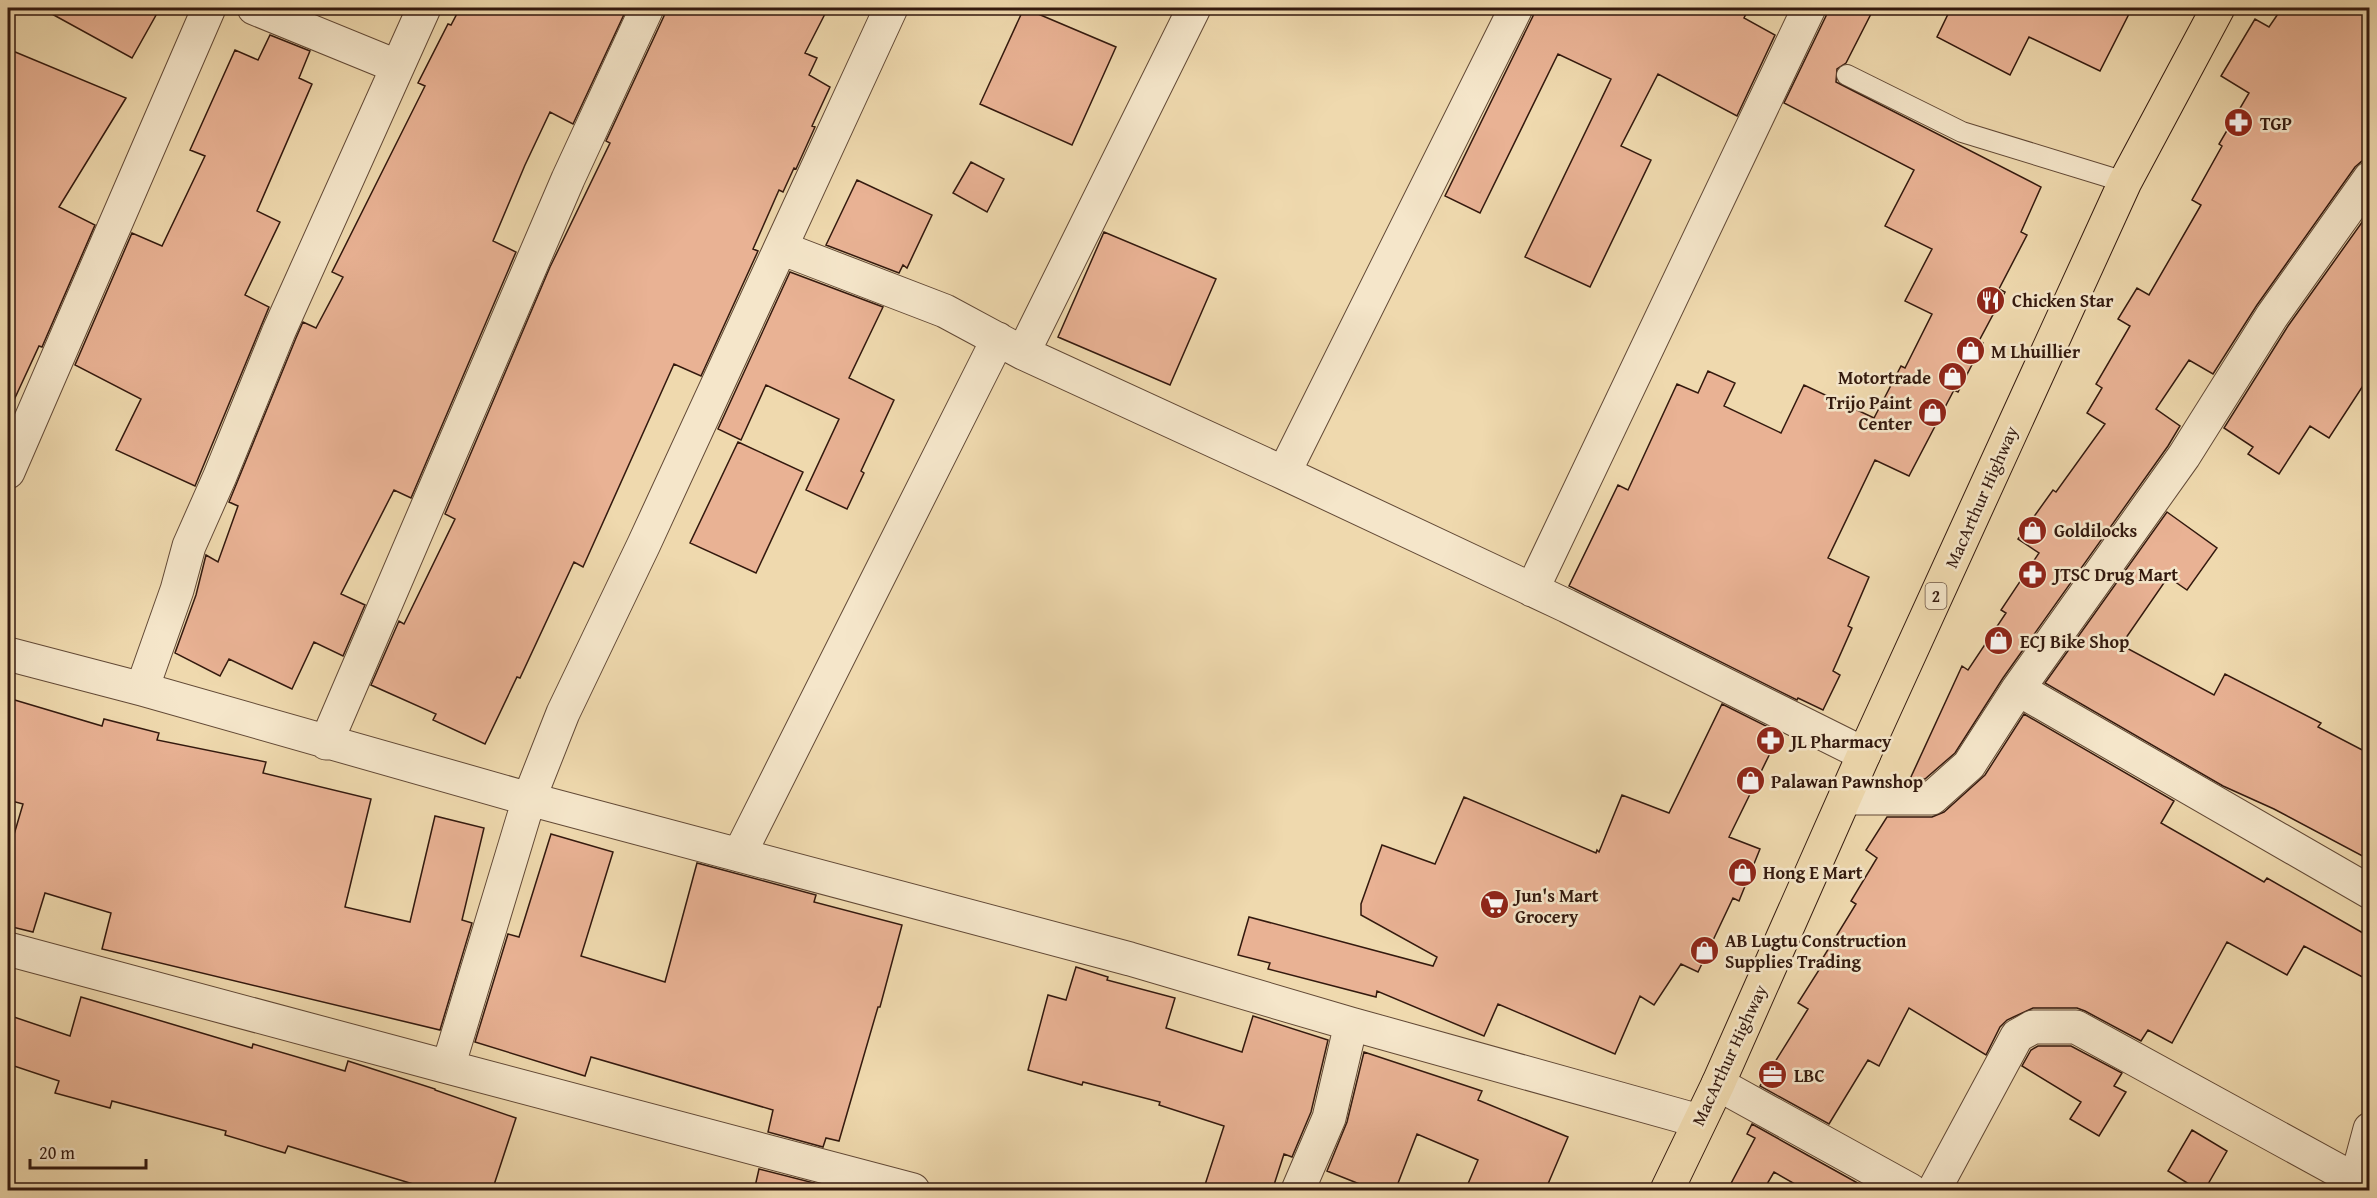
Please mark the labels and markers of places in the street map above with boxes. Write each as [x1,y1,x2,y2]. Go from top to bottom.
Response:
pharmacy icon: TGP [2223,107,2255,139]
place label: TGP [2260,110,2292,137]
restaurant icon: Chicken Star [1975,284,2007,316]
place label: Chicken Star [2012,287,2114,314]
shop icon: M Lhuillier [1954,335,1986,367]
place label: M Lhuillier [1991,338,2081,365]
shop icon: Motortrade [1936,361,1968,393]
place label: Motortrade [1838,364,1931,391]
place label: Trijo Paint Center [1826,389,1913,437]
shop icon: Trijo Paint Center [1917,396,1949,428]
shop icon: Goldilocks [2017,514,2049,546]
place label: Goldilocks [2054,517,2137,544]
pharmacy icon: JTSC Drug Mart [2017,558,2049,590]
place label: JTSC Drug Mart [2051,561,2178,588]
shop icon: ECJ Bike Shop [1983,625,2015,657]
place label: ECJ Bike Shop [2020,628,2129,655]
pharmacy icon: JL Pharmacy [1754,725,1786,757]
place label: JL Pharmacy [1788,728,1892,755]
shop icon: Palawan Pawnshop [1734,765,1766,797]
place label: Palawan Pawnshop [1771,768,1923,795]
shop icon: Hong E Mart [1726,856,1758,888]
place label: Hong E Mart [1763,859,1863,886]
place label: Jun's Mart Grocery [1512,882,1599,930]
supermarket icon: Jun's Mart Grocery [1478,889,1510,921]
place label: AB Lugtu Construction Supplies Trading [1725,927,1907,975]
shop icon: AB Lugtu Construction Supplies Trading [1688,934,1720,966]
office icon: LBC [1757,1059,1789,1091]
place label: LBC [1794,1062,1825,1089]

